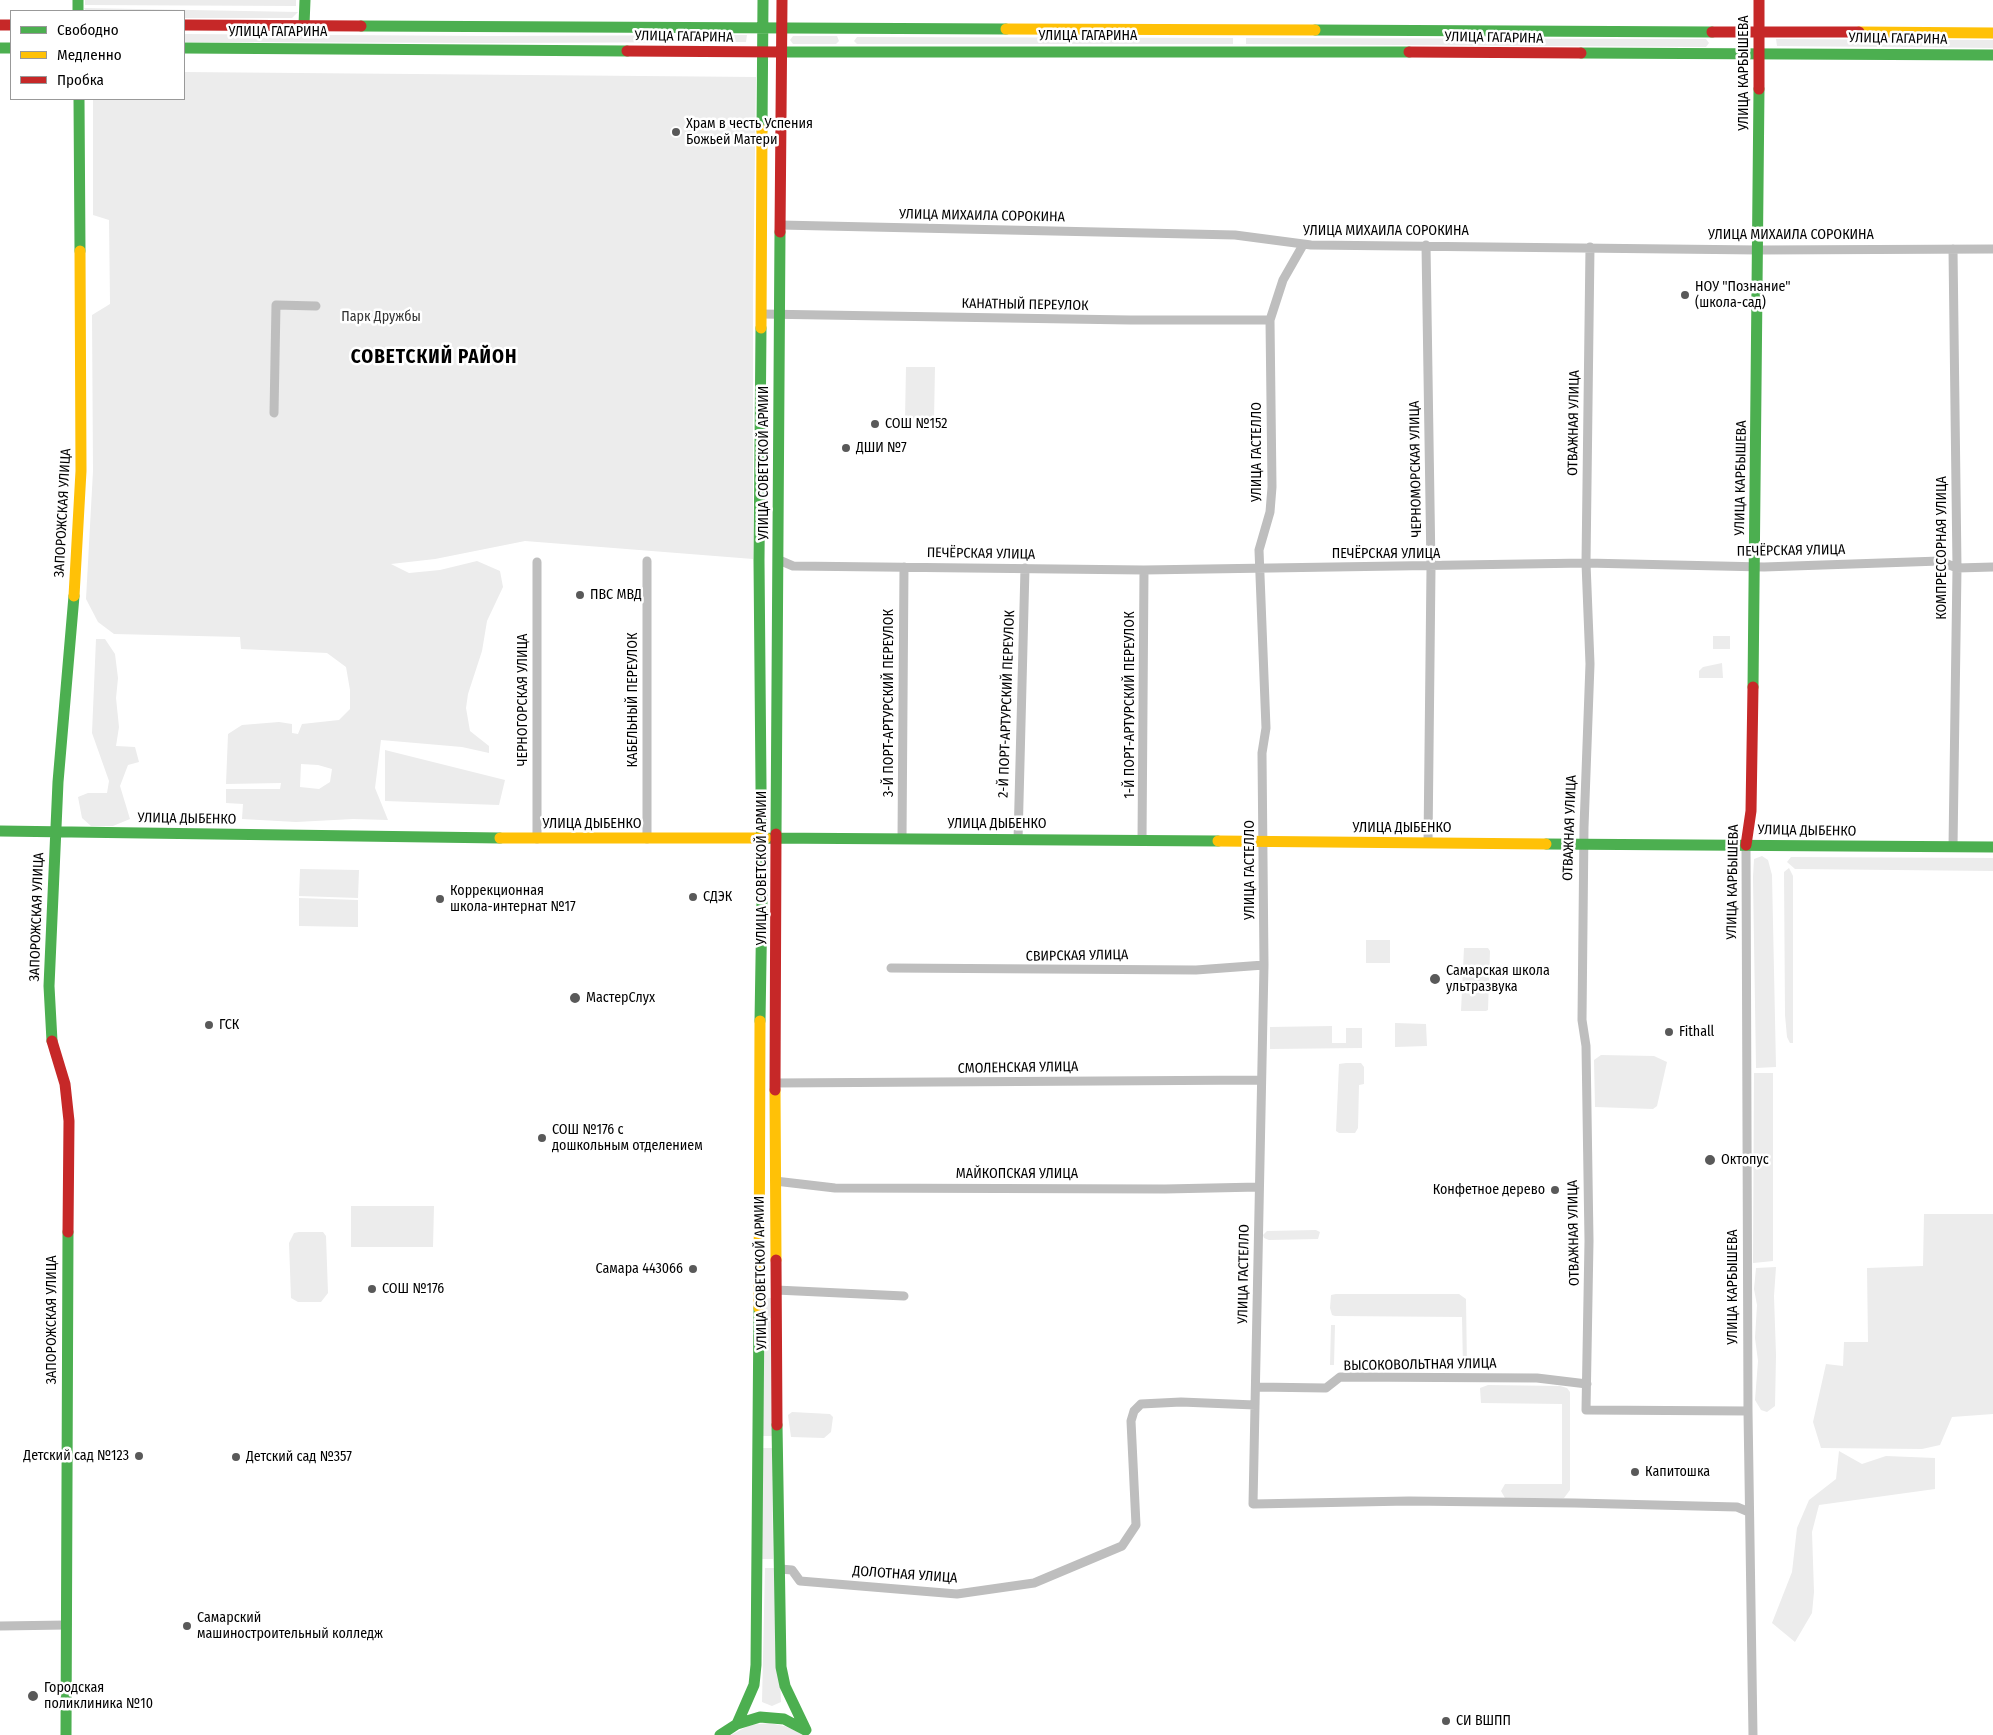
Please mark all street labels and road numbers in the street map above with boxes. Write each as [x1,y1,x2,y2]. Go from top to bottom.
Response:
street label: УЛИЦА КАРБЫШЕВА [1736,15,1752,131]
street label: УЛИЦА ГАГАРИНА [229,24,327,40]
street label: УЛИЦА ГАГАРИНА [634,28,734,46]
street label: УЛИЦА ГАГАРИНА [1039,28,1137,44]
street label: УЛИЦА ГАГАРИНА [1444,29,1544,47]
street label: УЛИЦА ГАГАРИНА [1848,30,1948,48]
street label: УЛИЦА МИХАИЛА СОРОКИНА [899,206,1065,226]
street label: УЛИЦА МИХАИЛА СОРОКИНА [1303,223,1469,239]
street label: УЛИЦА МИХАИЛА СОРОКИНА [1708,227,1874,243]
street label: КАНАТНЫЙ ПЕРЕУЛОК [961,295,1089,315]
street label: ОТВАЖНАЯ УЛИЦА [1565,370,1583,476]
street label: УЛИЦА СОВЕТСКОЙ АРМИИ [756,386,772,540]
street label: ЧЕРНОМОРСКАЯ УЛИЦА [1406,401,1426,537]
street label: УЛИЦА ГАСТЕЛЛО [1249,402,1265,502]
street label: УЛИЦА КАРБЫШЕВА [1732,420,1750,536]
street label: ЗАПОРОЖСКАЯ УЛИЦА [51,448,75,578]
street label: КОМПРЕССОРНАЯ УЛИЦА [1934,476,1950,620]
street label: ПЕЧЁРСКАЯ УЛИЦА [1737,542,1845,560]
street label: ПЕЧЁРСКАЯ УЛИЦА [927,545,1035,563]
street label: ПЕЧЁРСКАЯ УЛИЦА [1332,546,1440,562]
street label: 3-Й ПОРТ-АРТУРСКИЙ ПЕРЕУЛОК [881,609,897,797]
street label: 2-Й ПОРТ-АРТУРСКИЙ ПЕРЕУЛОК [995,610,1019,798]
street label: 1-Й ПОРТ-АРТУРСКИЙ ПЕРЕУЛОК [1122,611,1138,799]
street label: КАБЕЛЬНЫЙ ПЕРЕУЛОК [625,633,641,767]
street label: ЧЕРНОГОРСКАЯ УЛИЦА [515,634,531,766]
street label: ОТВАЖНАЯ УЛИЦА [1560,775,1580,881]
street label: УЛИЦА СОВЕТСКОЙ АРМИИ [754,791,770,945]
street label: УЛИЦА ДЫБЕНКО [137,810,237,828]
street label: УЛИЦА ДЫБЕНКО [543,816,641,832]
street label: УЛИЦА ДЫБЕНКО [948,816,1046,832]
street label: УЛИЦА ГАСТЕЛЛО [1242,820,1258,920]
street label: УЛИЦА ДЫБЕНКО [1353,820,1451,836]
street label: УЛИЦА ДЫБЕНКО [1757,822,1857,840]
street label: УЛИЦА КАРБЫШЕВА [1724,824,1742,940]
street label: ЗАПОРОЖСКАЯ УЛИЦА [26,852,48,982]
street label: СВИРСКАЯ УЛИЦА [1026,947,1128,965]
street label: СМОЛЕНСКАЯ УЛИЦА [958,1059,1078,1077]
street label: МАЙКОПСКАЯ УЛИЦА [956,1166,1078,1182]
street label: ОТВАЖНАЯ УЛИЦА [1565,1180,1583,1286]
street label: УЛИЦА СОВЕТСКОЙ АРМИИ [751,1196,771,1350]
street label: УЛИЦА ГАСТЕЛЛО [1235,1224,1253,1324]
street label: УЛИЦА КАРБЫШЕВА [1725,1229,1741,1345]
street label: ЗАПОРОЖСКАЯ УЛИЦА [44,1255,60,1385]
street label: ВЫСОКОВОЛЬТНАЯ УЛИЦА [1343,1355,1497,1375]
street label: ДОЛОТНАЯ УЛИЦА [852,1563,958,1587]

